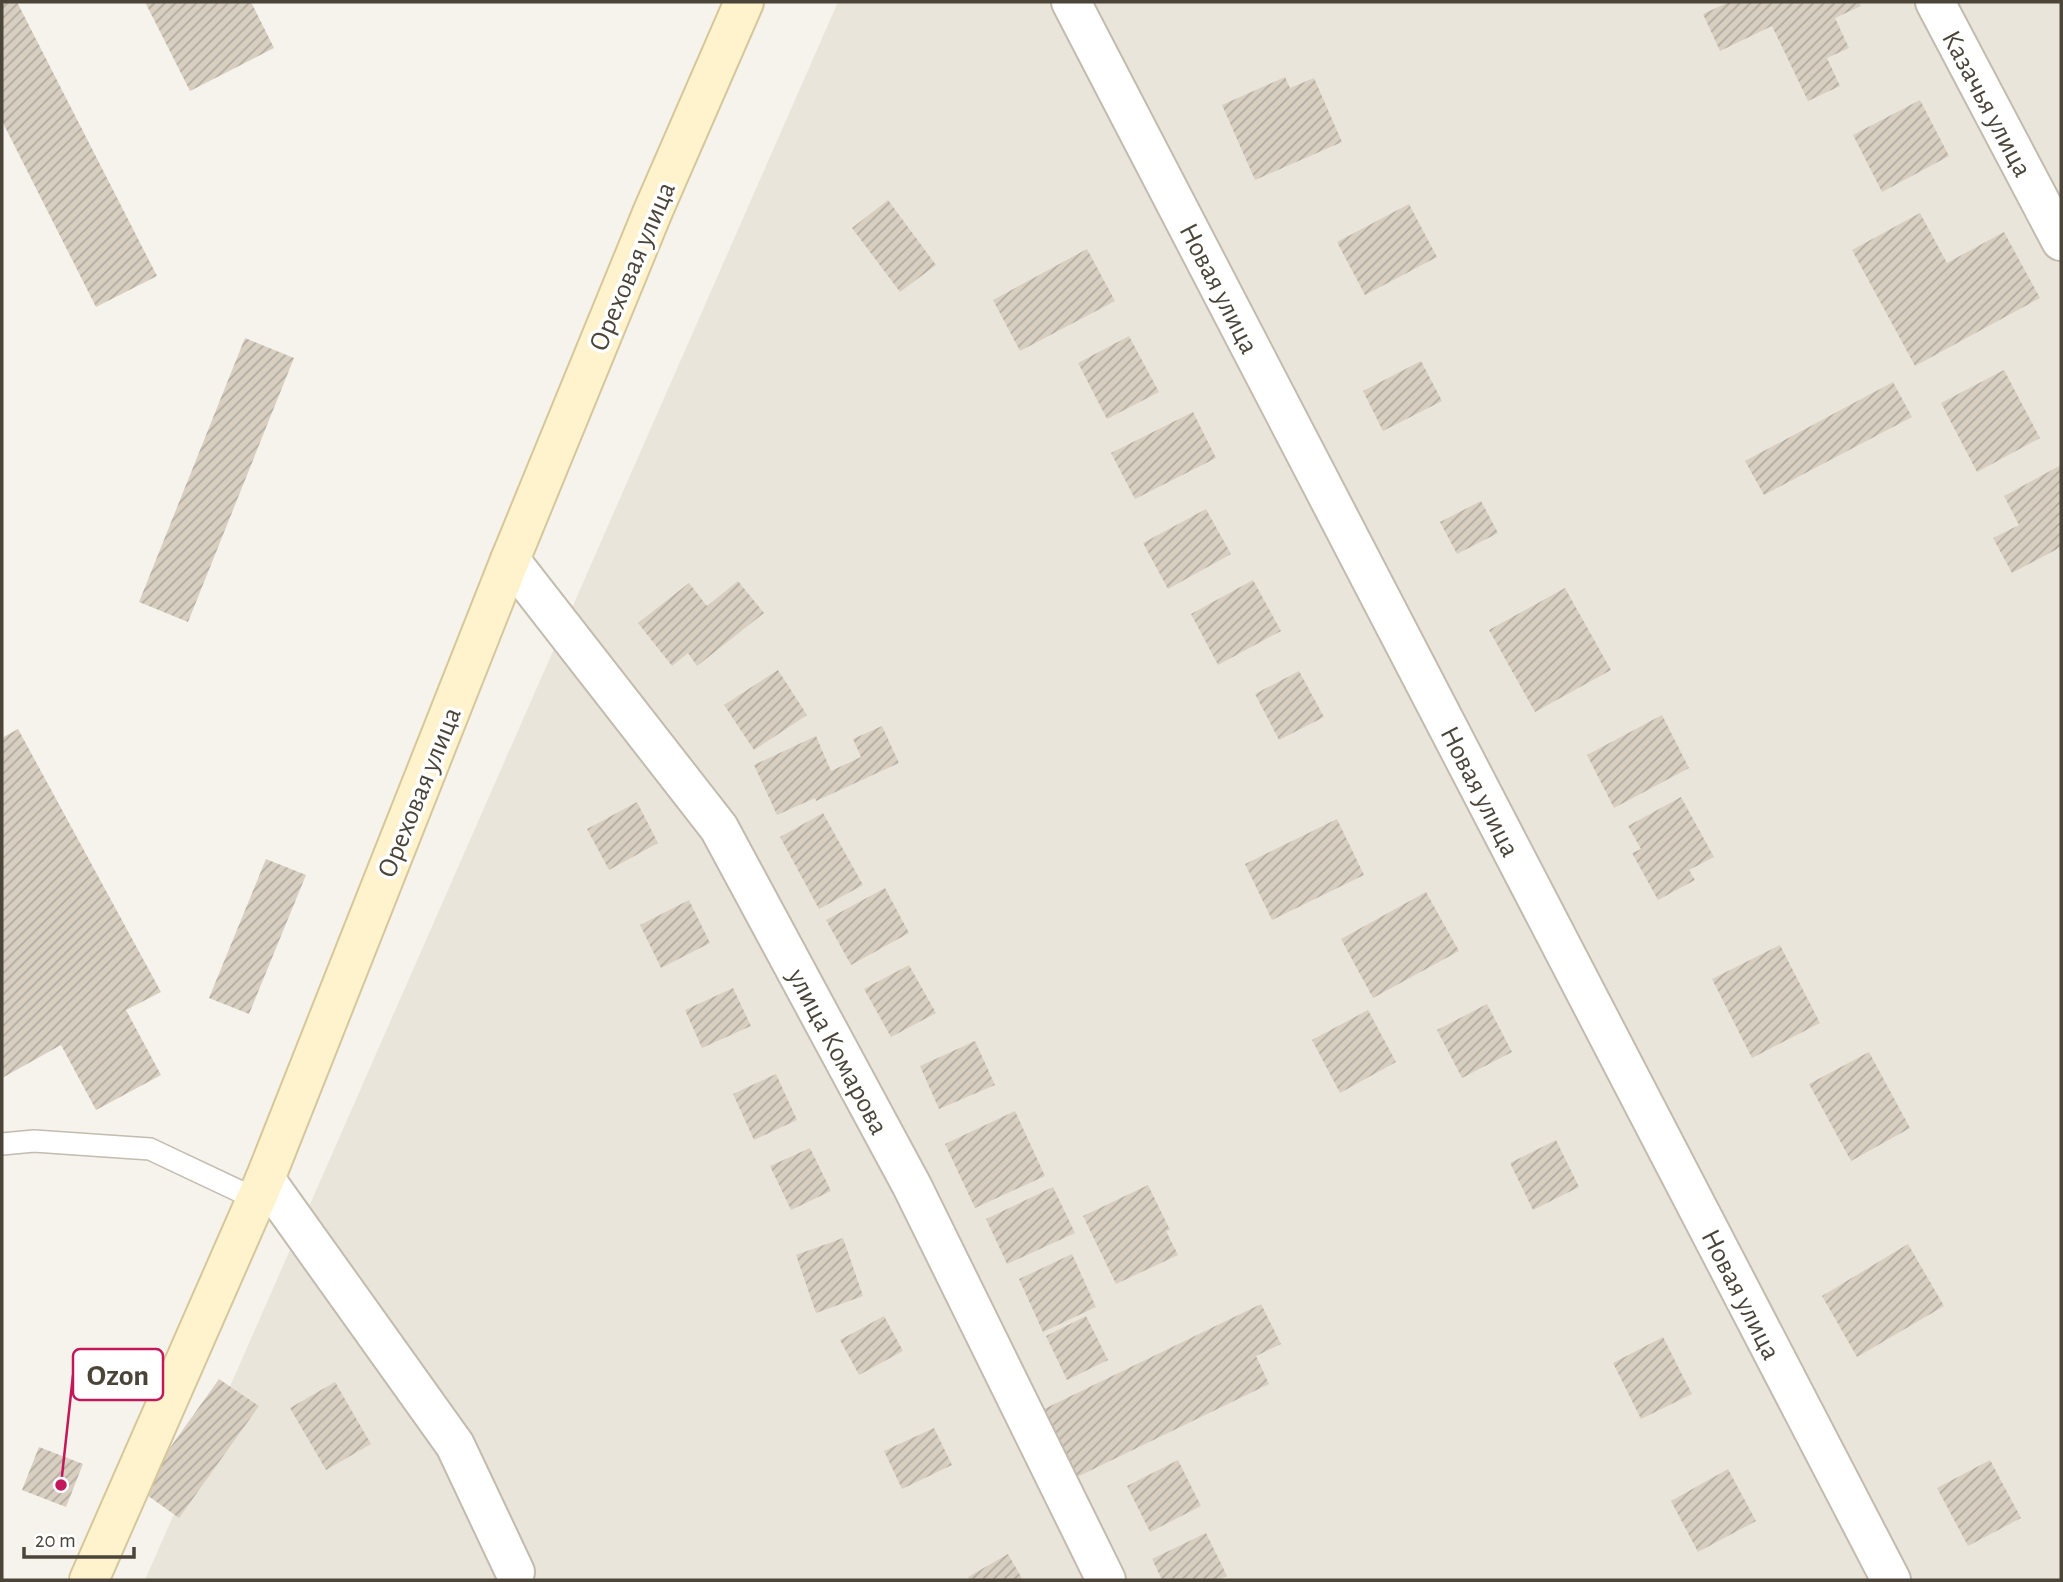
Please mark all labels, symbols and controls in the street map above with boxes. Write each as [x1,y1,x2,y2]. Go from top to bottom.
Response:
street label: Казачья улица [1936,26,2037,182]
street label: Ореховая улица [585,178,681,356]
street label: Новая улица [1173,219,1263,359]
street label: Ореховая улица [373,703,467,882]
street label: Новая улица [1434,722,1524,862]
street label: улица Комарова [781,963,893,1140]
street label: Новая улица [1695,1225,1785,1365]
callout: Ozon [73,1349,163,1400]
text: Ozon [87,1361,149,1391]
scale bar [24,1516,135,1560]
text: 20 m [35,1530,76,1551]

